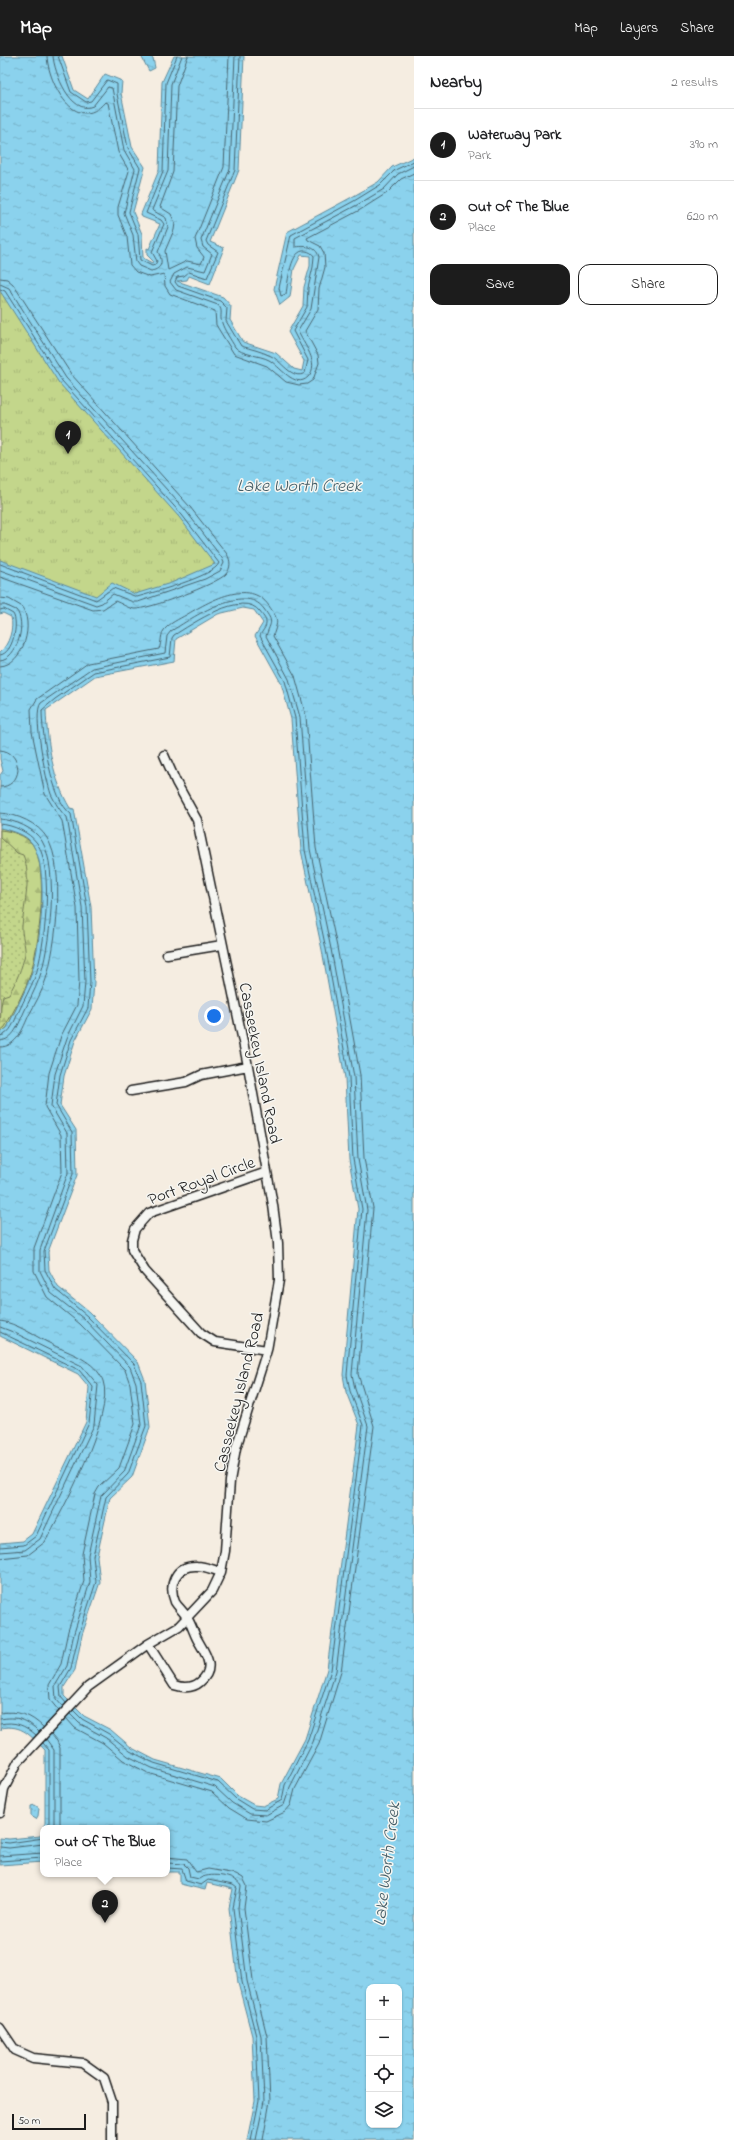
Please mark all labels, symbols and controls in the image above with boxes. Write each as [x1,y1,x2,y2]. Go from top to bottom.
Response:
text: Map [20,15,52,42]
text: Map [574,18,598,39]
text: Layers [620,18,658,39]
text: Share [680,18,714,39]
text: Nearby [430,70,482,95]
text: 2 results [671,73,718,92]
text: Waterway Park [468,124,561,146]
text: 1 [441,135,445,154]
text: 390 m [690,135,718,154]
text: Park [468,146,492,165]
text: Out Of The Blue [468,196,569,218]
text: 2 [440,207,446,226]
text: 620 m [687,207,718,226]
text: Place [468,218,496,237]
button: Save [430,264,570,305]
button: Share [578,264,718,305]
pin: 1 [55,421,81,454]
water label: Lake Worth Creek [237,474,362,500]
street label: Casseekey Island Road [231,981,287,1147]
your location [204,1006,224,1026]
street label: Port Royal Circle [144,1150,259,1213]
street label: Casseekey Island Road [208,1310,272,1475]
water label: Lake Worth Creek [368,1800,409,1928]
popup [40,1825,170,1877]
text: Out Of The Blue [55,1831,155,1853]
text: Place [55,1853,82,1872]
pin: 2 [92,1890,118,1923]
map controls [366,1984,402,2128]
button: + [366,1984,402,2020]
button: − [366,2020,402,2056]
button: locate [366,2056,402,2092]
button: layers [366,2092,402,2128]
scale bar [12,2112,86,2131]
text: 50 m [18,2113,40,2129]

